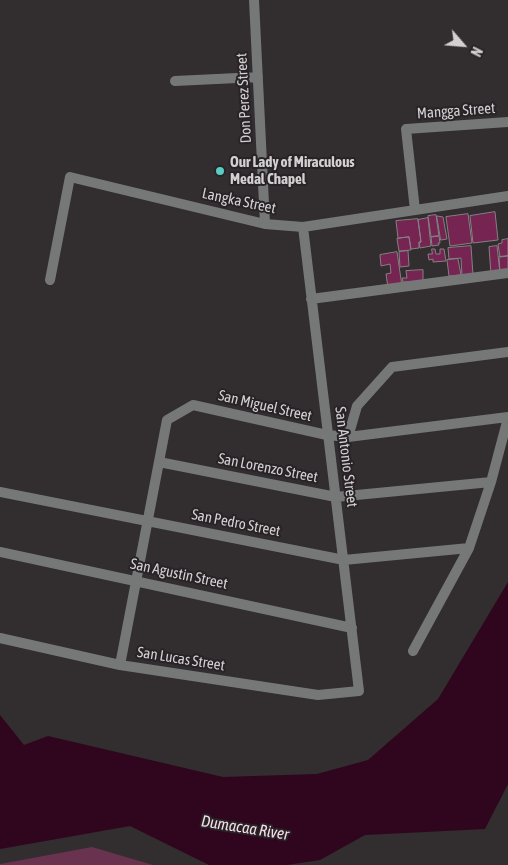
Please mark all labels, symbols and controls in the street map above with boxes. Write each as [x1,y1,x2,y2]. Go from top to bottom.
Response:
north arrow [438,20,488,70]
text: N [467,44,485,59]
street label: Don Perez Street [233,52,255,144]
street label: Mangga Street [416,99,496,123]
place label: Our Lady of Miraculous Medal Chapel [230,153,355,188]
marker: Our Lady of Miraculous Medal Chapel [214,165,226,177]
street label: Langka Street [200,184,278,218]
street label: San Miguel Street [216,386,314,426]
street label: San Antonio Street [331,406,361,508]
street label: San Lorenzo Street [217,450,319,486]
street label: San Pedro Street [190,506,282,540]
street label: San Agustin Street [129,555,229,593]
street label: San Lucas Street [136,643,226,675]
water label: Dumacaa River [200,812,290,844]

